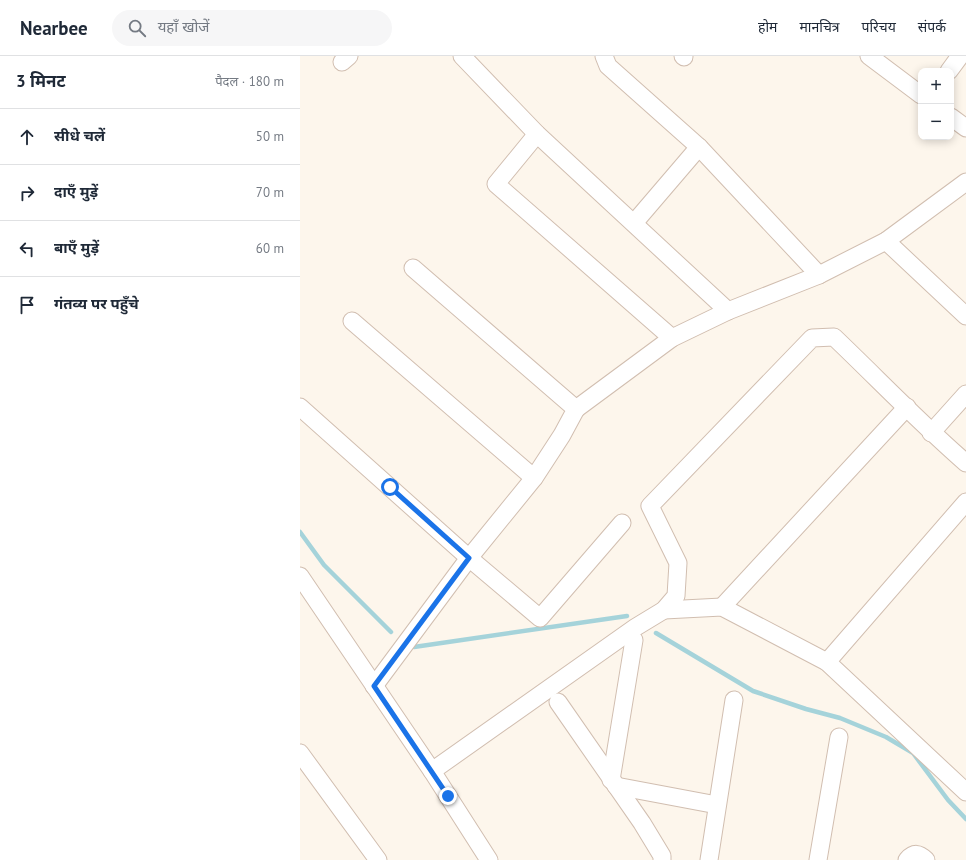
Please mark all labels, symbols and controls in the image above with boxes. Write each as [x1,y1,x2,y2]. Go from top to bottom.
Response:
search box [112,10,392,46]
text: Nearbee [20,16,88,40]
icon: search [126,17,148,39]
text: यहाँ खोजें [158,17,209,36]
text: होम [758,18,777,36]
text: मानचित्र [799,18,840,36]
text: परिचय [862,18,896,36]
text: संपर्क [918,18,946,36]
map controls [918,68,954,140]
button: + [918,68,954,104]
text: 3 मिनट [16,70,66,92]
text: पैदल · 180 m [215,73,284,90]
button: − [918,104,954,140]
icon: ahead [16,126,38,148]
text: सीधे चलें [54,126,105,145]
text: 50 m [256,128,284,145]
icon: right [16,182,38,204]
text: दाएँ मुड़ें [54,182,98,201]
text: 70 m [256,184,284,201]
icon: left [16,238,38,260]
text: बाएँ मुड़ें [54,238,99,257]
text: 60 m [256,240,284,257]
icon: arrive [16,294,38,316]
text: गंतव्य पर पहुँचे [54,294,139,313]
route start [381,478,399,496]
route end [439,787,457,805]

